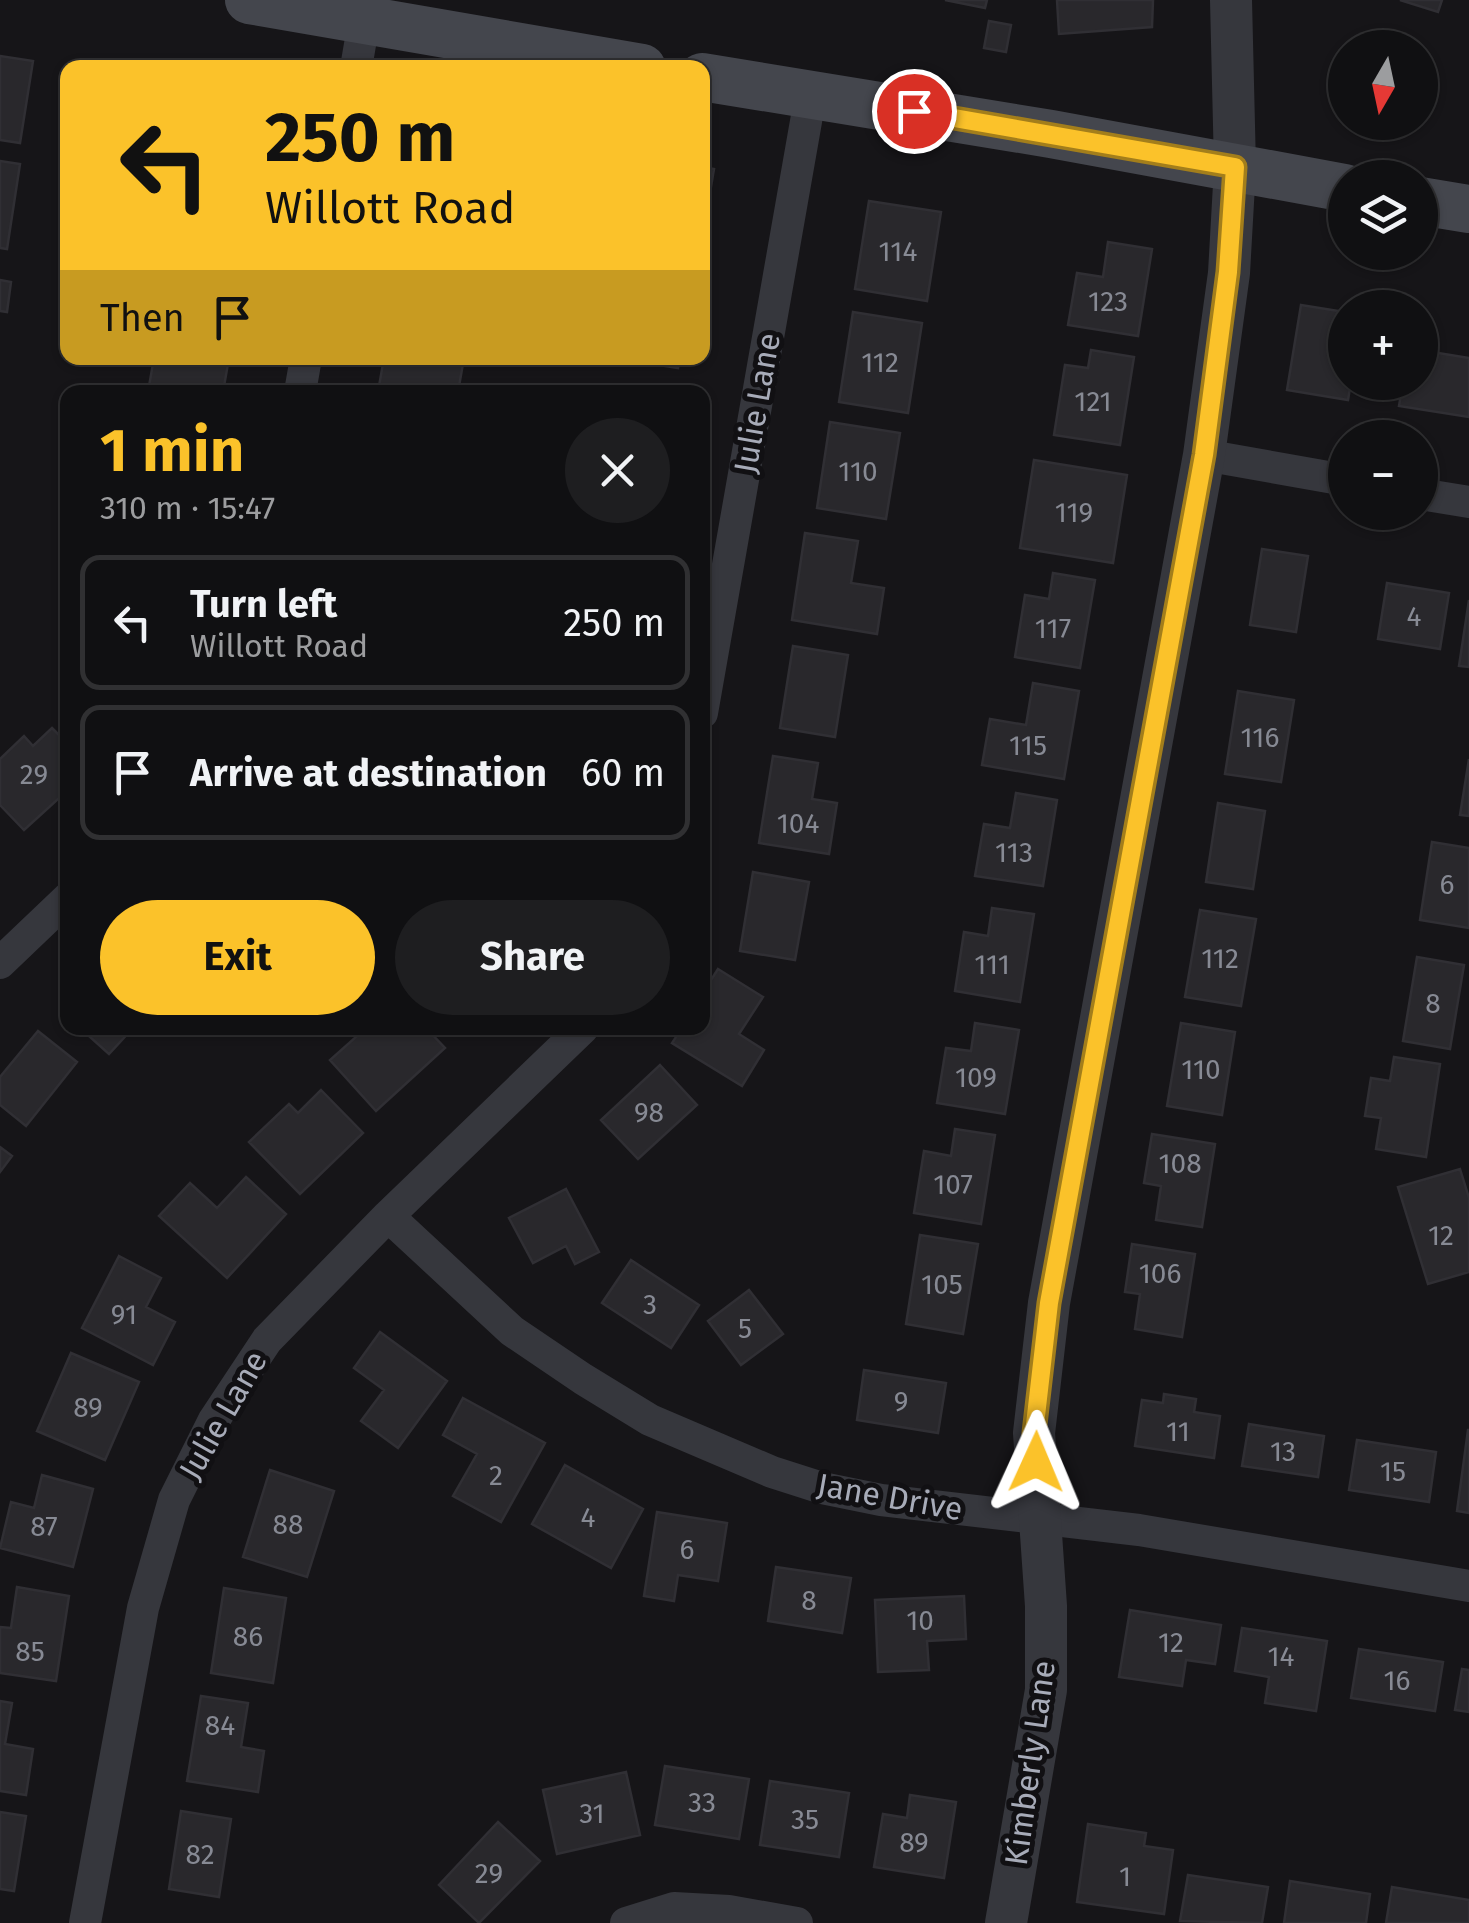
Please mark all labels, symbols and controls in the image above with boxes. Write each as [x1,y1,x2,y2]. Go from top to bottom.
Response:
north arrow [1328,30,1438,140]
map controls [1328,30,1438,530]
pin [872,69,957,154]
icon: arrive [887,84,942,139]
text: 250 m [265,96,455,180]
icon: left [100,100,230,230]
button: layers [1328,160,1438,270]
text: Willott Road [265,181,515,235]
house number: 114 [879,235,917,268]
house number: 123 [1088,285,1128,318]
icon: arrive [205,290,260,345]
button: + [1328,290,1438,400]
text: Then [100,295,185,341]
street label: Julie Lane [726,330,788,476]
house number: 112 [861,346,899,379]
house number: 121 [1074,385,1112,418]
text: 1 min [100,415,244,487]
button: close [565,418,670,523]
button: − [1328,420,1438,530]
house number: 110 [838,455,878,488]
text: 310 m · 15:47 [100,489,275,527]
house number: 119 [1055,496,1093,529]
text: Turn left [190,581,337,627]
icon: left [105,595,160,650]
text: 250 m [563,600,665,646]
house number: 4 [1407,600,1422,633]
house number: 117 [1035,612,1071,645]
text: Willott Road [190,627,368,665]
house number: 116 [1241,721,1279,754]
house number: 115 [1009,729,1047,762]
icon: arrive [105,745,160,800]
text: Arrive at destination [190,750,547,796]
text: 60 m [581,750,665,796]
house number: 29 [20,758,48,791]
house number: 104 [777,807,819,840]
house number: 113 [995,836,1033,869]
house number: 6 [1440,868,1454,901]
button: Exit [100,900,375,1015]
button: Share [395,900,670,1015]
house number: 112 [1201,942,1239,975]
house number: 111 [974,948,1010,981]
house number: 8 [1425,987,1441,1020]
house number: 110 [1181,1053,1221,1086]
house number: 109 [955,1061,997,1094]
house number: 98 [634,1096,664,1129]
house number: 108 [1158,1147,1202,1180]
house number: 107 [933,1168,973,1201]
house number: 12 [1428,1219,1454,1252]
house number: 106 [1139,1257,1181,1290]
house number: 105 [921,1268,963,1301]
house number: 3 [643,1288,657,1321]
house number: 91 [111,1298,137,1331]
house number: 5 [738,1312,752,1345]
street label: Julie Lane [171,1344,275,1486]
house number: 9 [894,1385,908,1418]
house number: 89 [73,1391,103,1424]
position arrow [984,1410,1088,1514]
house number: 11 [1166,1415,1190,1448]
house number: 13 [1270,1435,1296,1468]
house number: 15 [1380,1455,1406,1488]
house number: 2 [489,1459,503,1492]
street label: Jane Drive [814,1466,966,1528]
house number: 4 [581,1501,596,1534]
house number: 88 [273,1508,303,1541]
house number: 87 [30,1510,58,1543]
house number: 6 [680,1533,694,1566]
house number: 8 [801,1584,817,1617]
house number: 10 [906,1604,934,1637]
house number: 86 [233,1620,263,1653]
house number: 12 [1158,1626,1184,1659]
house number: 85 [15,1635,45,1668]
house number: 14 [1267,1640,1295,1673]
street label: Kimberly Lane [997,1658,1063,1868]
house number: 16 [1383,1664,1411,1697]
house number: 84 [205,1709,235,1742]
house number: 33 [688,1786,716,1819]
house number: 31 [579,1797,605,1830]
house number: 35 [791,1803,819,1836]
house number: 89 [899,1826,929,1859]
house number: 82 [185,1838,215,1871]
house number: 29 [475,1857,503,1890]
house number: 1 [1119,1860,1131,1893]

